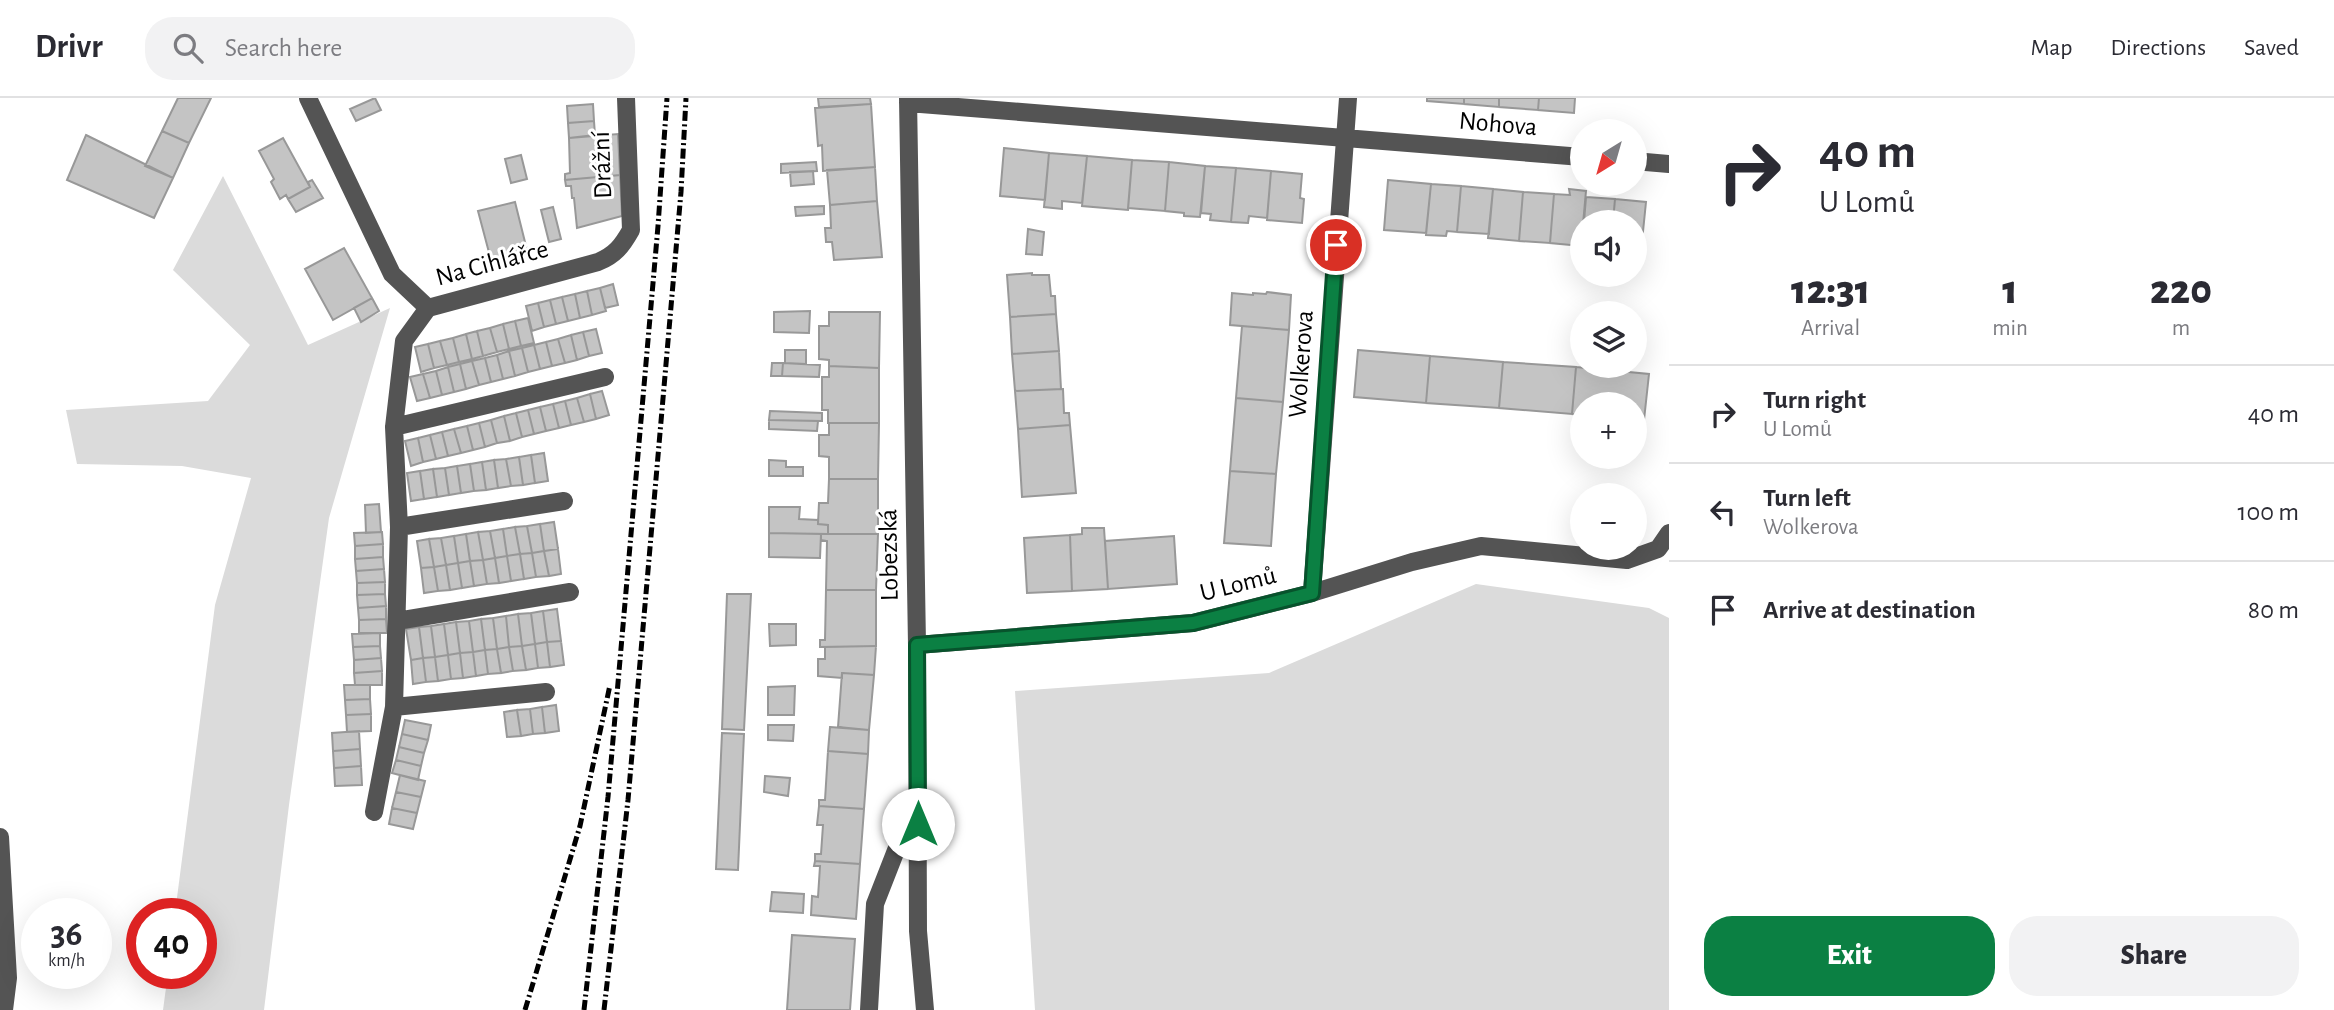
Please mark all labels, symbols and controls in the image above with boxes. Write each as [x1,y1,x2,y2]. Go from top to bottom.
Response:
search box [145,17,635,80]
icon: search [169,29,207,67]
text: Drivr [35,31,103,64]
text: Search here [225,35,342,61]
text: Map [2030,36,2072,60]
text: Directions [2110,36,2206,60]
text: Saved [2244,36,2299,60]
street label: Nohova [1458,108,1538,140]
north arrow [1570,119,1647,196]
map controls [1570,119,1647,560]
icon: right [1704,126,1795,217]
text: 40 m [1819,128,1916,177]
street label: Drážní [588,130,616,199]
text: U Lomů [1819,186,1915,218]
button: sound [1570,210,1647,287]
pin [1306,215,1366,275]
icon: arrive [1317,226,1355,264]
street label: Na Cihlářce [433,236,551,290]
text: 12:31 [1791,269,1870,311]
text: 1 [2002,269,2018,311]
text: 220 [2150,269,2212,311]
button: layers [1570,301,1647,378]
street label: Wolkerova [1284,309,1318,419]
text: Arrival [1801,317,1860,340]
text: min [1992,317,2028,340]
text: m [2172,317,2190,340]
text: Turn right [1763,387,1866,413]
button: + [1570,392,1647,469]
icon: right [1704,395,1742,433]
text: 40 m [2248,401,2299,427]
text: U Lomů [1763,418,1832,441]
button: − [1570,483,1647,560]
text: Turn left [1763,485,1851,511]
icon: left [1704,493,1742,531]
text: 100 m [2238,499,2299,525]
street label: Lobezská [875,509,903,601]
text: Wolkerova [1763,516,1859,539]
street label: U Lomů [1197,562,1279,606]
icon: arrive [1704,591,1742,629]
text: Arrive at destination [1763,597,1976,623]
text: 80 m [2248,597,2299,623]
position arrow [881,787,955,861]
speed limit sign: 40 [126,898,217,989]
button: Exit [1704,916,1995,996]
button: Share [2009,916,2299,996]
text: 36 [50,917,82,952]
text: km/h [48,952,85,970]

